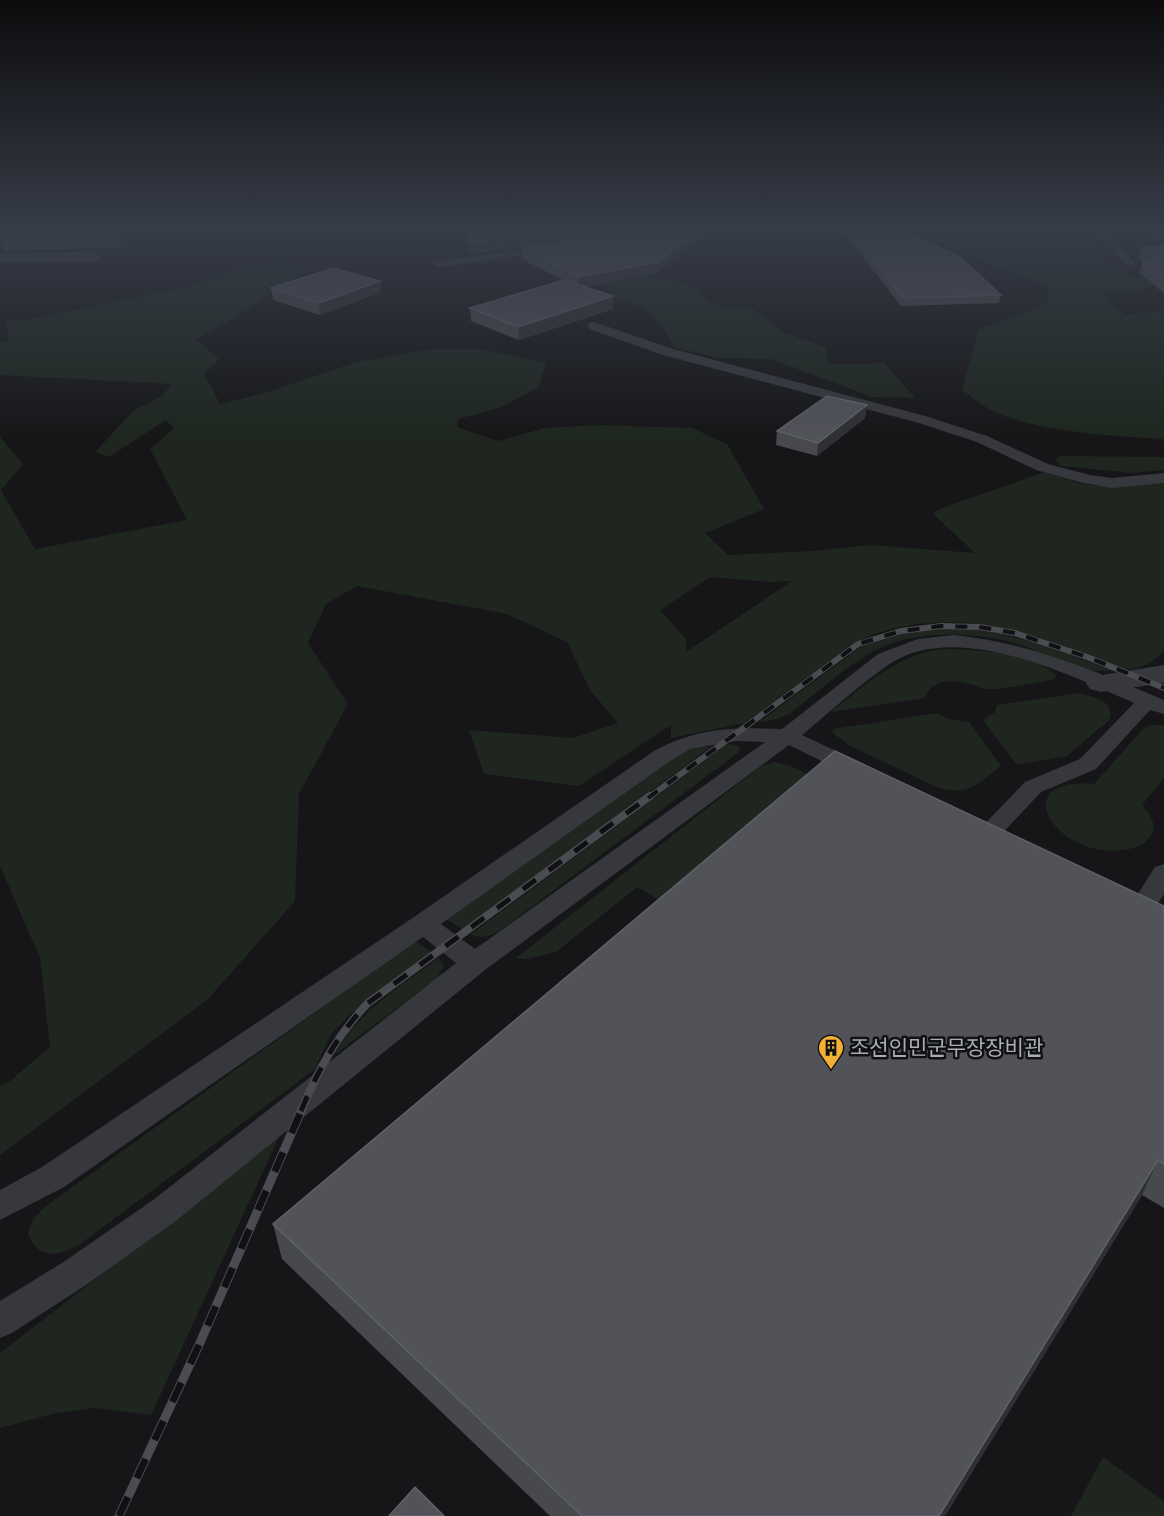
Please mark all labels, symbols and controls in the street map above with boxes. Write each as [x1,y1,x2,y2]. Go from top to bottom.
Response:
building icon: 조선인민군무장장비관 [816,1033,846,1071]
place label: 조선인민군무장장비관 [850,1036,1043,1060]

